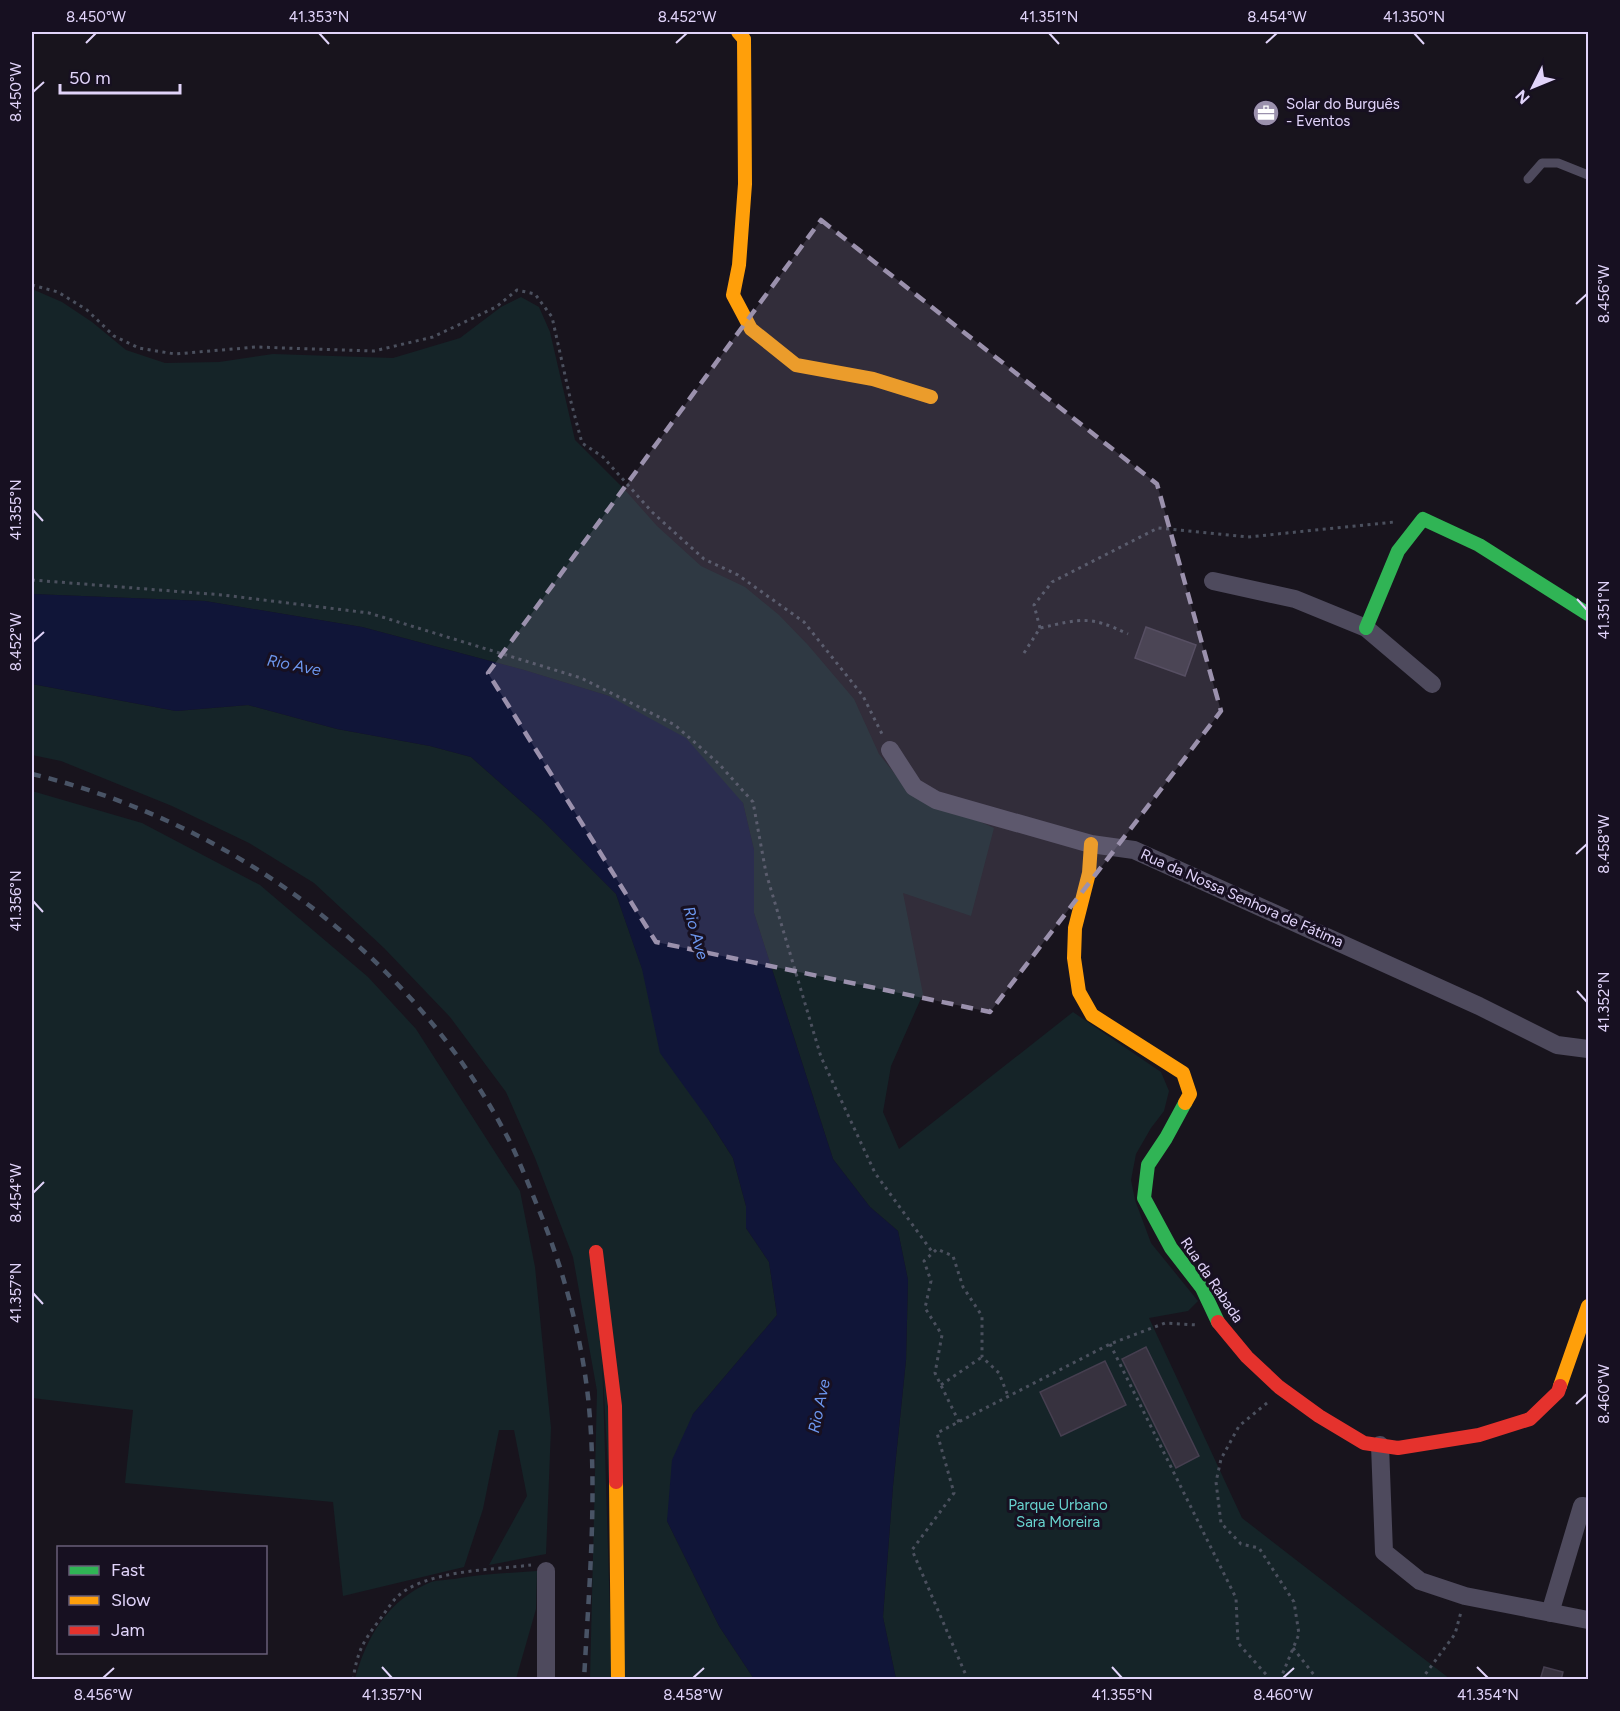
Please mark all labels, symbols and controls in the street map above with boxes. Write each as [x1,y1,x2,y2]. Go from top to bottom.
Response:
text: 8.450°W [66,8,127,26]
text: 41.353°N [289,8,349,26]
text: 8.452°W [658,8,717,26]
text: 41.351°N [1020,8,1078,26]
text: 8.454°W [1247,8,1307,26]
text: 41.350°N [1383,8,1445,26]
scale bar [60,57,180,95]
north arrow [1503,57,1563,117]
text: 8.450°W [7,61,25,122]
text: 50 m [69,67,111,89]
text: N [1511,86,1534,108]
place label: Solar do Burguês - Eventos [1286,95,1400,130]
office icon: Solar do Burguês - Eventos [1251,98,1281,128]
text: 8.456°W [1595,264,1613,323]
text: 41.355°N [7,479,25,541]
text: 41.351°N [1595,581,1613,639]
text: 8.452°W [7,612,25,671]
water label: Rio Ave [265,650,323,680]
text: 8.458°W [1595,814,1613,874]
street label: Rua da Nossa Senhora de Fátima [1138,845,1346,951]
text: 41.356°N [7,870,25,932]
water label: Rio Ave [679,904,713,962]
text: 41.352°N [1595,972,1613,1032]
text: 8.454°W [7,1163,25,1223]
street label: Rua da Rabada [1177,1234,1247,1326]
text: 41.357°N [7,1263,25,1323]
text: 8.460°W [1595,1364,1613,1424]
water label: Rio Ave [804,1377,834,1435]
park label: Parque Urbano Sara Moreira [1008,1496,1108,1531]
legend [57,1546,267,1654]
text: Fast [111,1559,145,1581]
text: Slow [111,1589,150,1611]
text: Jam [111,1619,145,1641]
text: 8.456°W [74,1686,133,1704]
text: 41.357°N [362,1686,422,1704]
text: 8.458°W [663,1686,723,1704]
text: 41.355°N [1091,1686,1153,1704]
text: 8.460°W [1253,1686,1313,1704]
text: 41.354°N [1457,1686,1519,1704]

